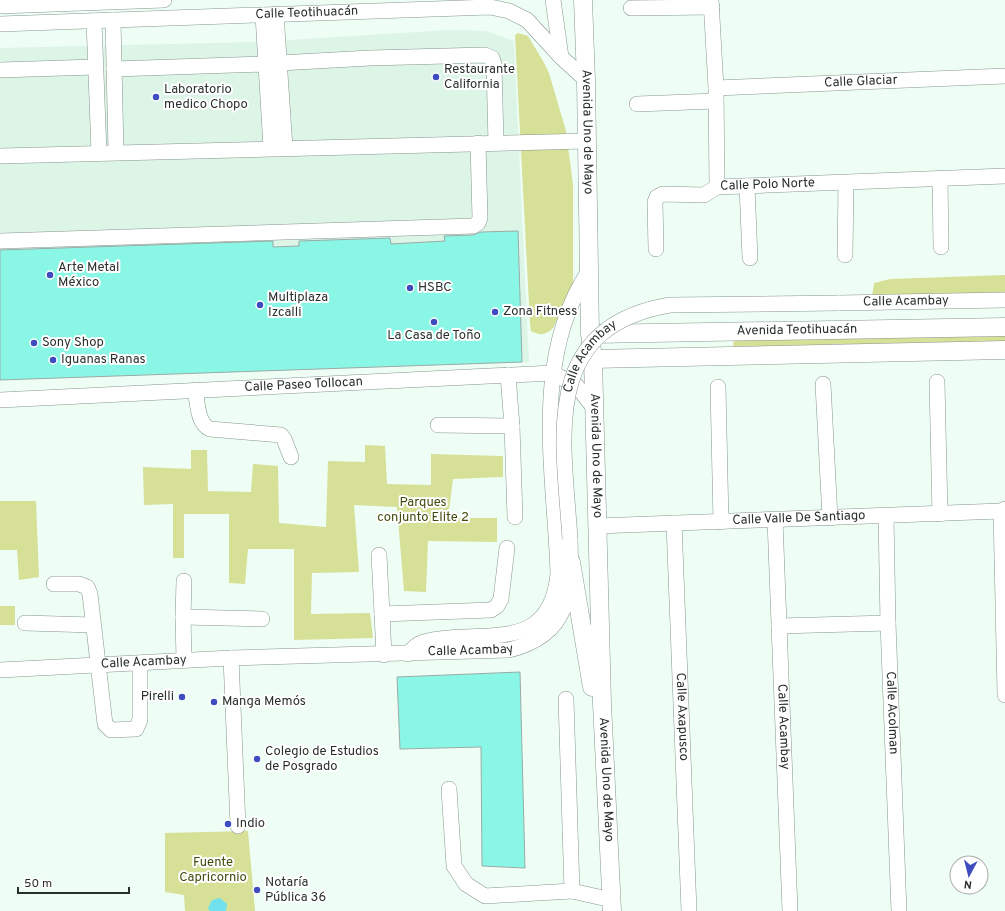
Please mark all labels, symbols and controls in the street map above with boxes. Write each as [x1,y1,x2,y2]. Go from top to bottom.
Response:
street label: Calle Teotihuacán [255,4,358,23]
place label: Restaurante California [444,62,515,93]
street label: Avenida Uno de Mayo [578,69,596,195]
marker: Restaurante California [431,72,441,82]
street label: Calle Glaciar [824,72,898,92]
place label: Laboratorio medico Chopo [164,82,248,113]
marker: Laboratorio medico Chopo [151,92,161,102]
street label: Calle Polo Norte [720,175,815,195]
place label: Arte Metal México [58,260,119,291]
marker: Arte Metal México [45,270,55,280]
place label: HSBC [418,280,452,296]
marker: HSBC [405,283,415,293]
place label: Multiplaza Izcalli [268,290,328,321]
street label: Calle Acambay [863,293,949,311]
marker: Multiplaza Izcalli [255,300,265,310]
place label: Zona Fitness [503,304,577,320]
marker: Zona Fitness [490,307,500,317]
marker: La Casa de Toño [429,317,439,327]
street label: Calle Acambay [561,317,620,394]
street label: Avenida Teotihuacán [737,322,857,340]
place label: La Casa de Toño [387,328,481,344]
place label: Sony Shop [42,335,104,351]
marker: Sony Shop [29,338,39,348]
place label: Iguanas Ranas [61,352,146,368]
marker: Iguanas Ranas [48,355,58,365]
street label: Calle Paseo Tollocan [244,374,363,396]
street label: Avenida Uno de Mayo [586,393,605,518]
park label: Parques conjunto Elite 2 [377,495,469,526]
street label: Calle Valle De Santiago [732,508,866,529]
street label: Calle Acambay [427,641,516,660]
street label: Calle Acambay [100,652,187,673]
street label: Calle Acolman [882,671,901,755]
street label: Calle Axapusco [672,672,691,761]
street label: Calle Acambay [773,684,793,770]
place label: Pirelli [141,689,174,705]
marker: Pirelli [177,692,187,702]
place label: Manga Memo´s [222,694,306,710]
marker: Manga Memo´s [209,697,219,707]
street label: Avenida Uno de Mayo [595,717,617,842]
place label: Colegio de Estudios de Posgrado [265,744,379,775]
marker: Colegio de Estudios de Posgrado [252,754,262,764]
place label: Indio [236,816,265,832]
marker: Indio [223,819,233,829]
park label: Fuente Capricornio [179,855,247,886]
north arrow [949,855,989,895]
scale bar [18,869,129,895]
place label: Notaría Pública 36 [265,875,326,906]
text: 50 m [24,876,52,892]
text: N [963,877,973,891]
marker: Notaría Pública 36 [252,885,262,895]

